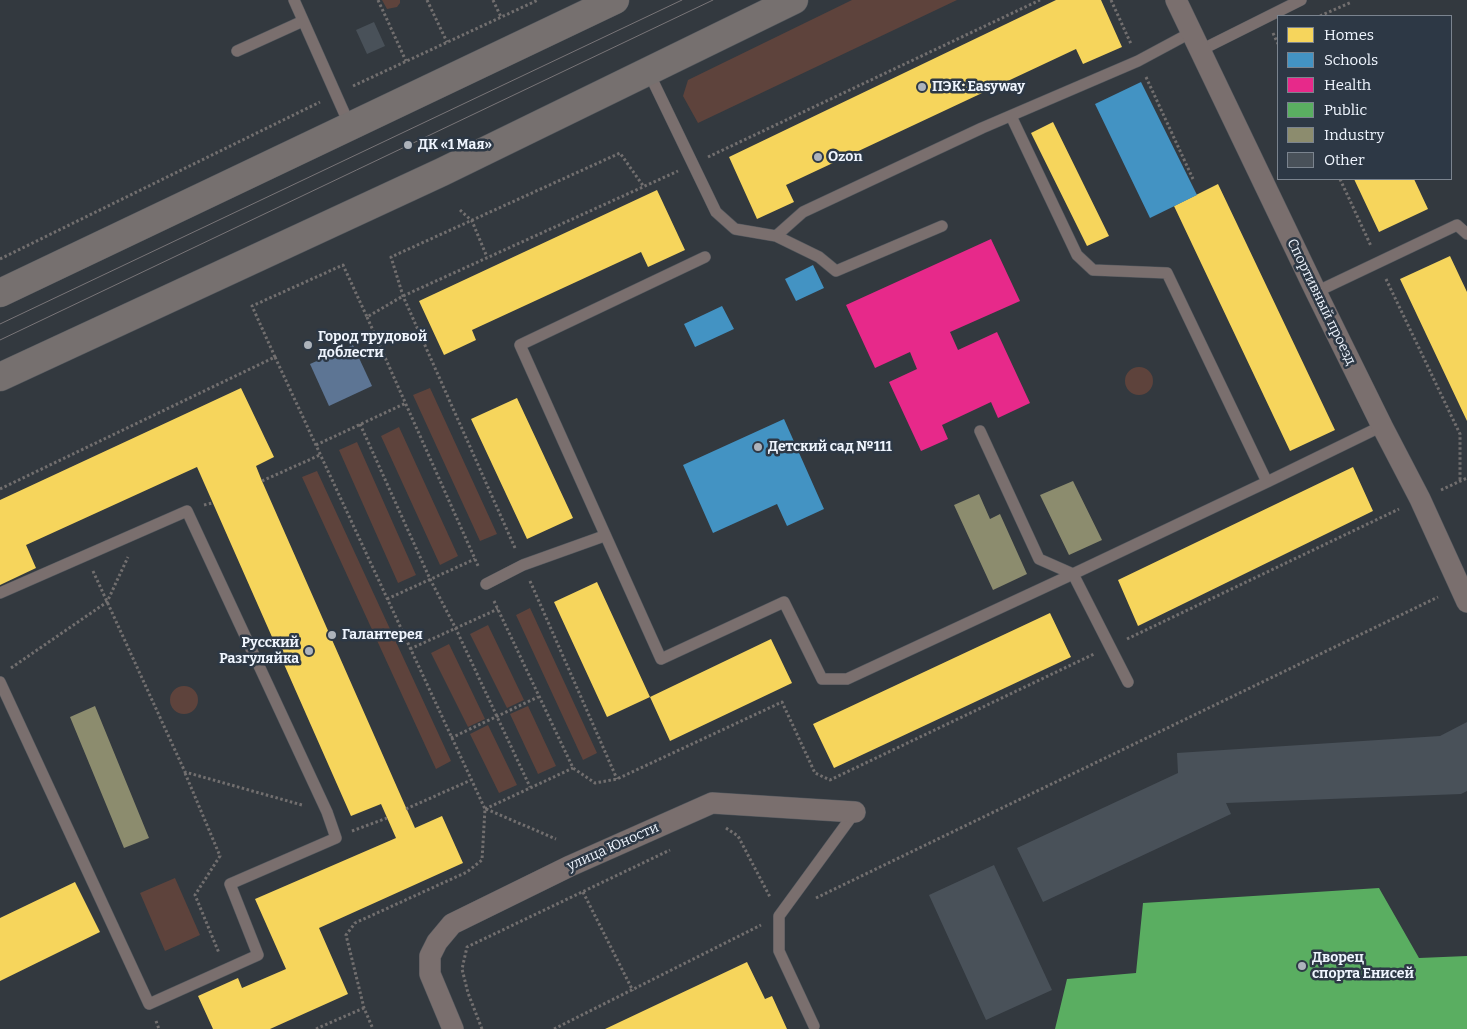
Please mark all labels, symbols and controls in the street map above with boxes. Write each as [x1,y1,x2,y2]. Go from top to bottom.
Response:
legend [1277,15,1452,180]
text: Homes [1324,26,1374,44]
text: Schools [1324,51,1378,69]
text: Health [1324,76,1371,94]
place label: ПЭК: Easyway [932,79,1025,95]
marker: ПЭК: Easyway [916,81,928,93]
text: Public [1324,101,1367,119]
text: Industry [1324,126,1384,144]
place label: ДК «1 Мая» [418,137,492,153]
marker: ДК «1 Мая» [402,139,414,151]
place label: Ozon [828,149,862,165]
marker: Ozon [812,151,824,163]
text: Other [1324,151,1365,169]
street label: Спортивный проезд [1283,236,1359,368]
place label: Город трудовой доблести [318,329,427,362]
marker: Город трудовой доблести [302,339,314,351]
place label: Детский сад №111 [768,439,892,455]
marker: Детский сад №111 [752,441,764,453]
place label: Галантерея [342,627,423,643]
marker: Галантерея [326,629,338,641]
place label: Русский Разгуляйка [219,635,299,668]
marker: Русский Разгуляйка [303,645,315,657]
street label: улица Юности [564,819,662,875]
place label: Дворец спорта Енисей [1312,950,1414,982]
marker: Дворец спорта Енисей [1296,960,1308,972]

